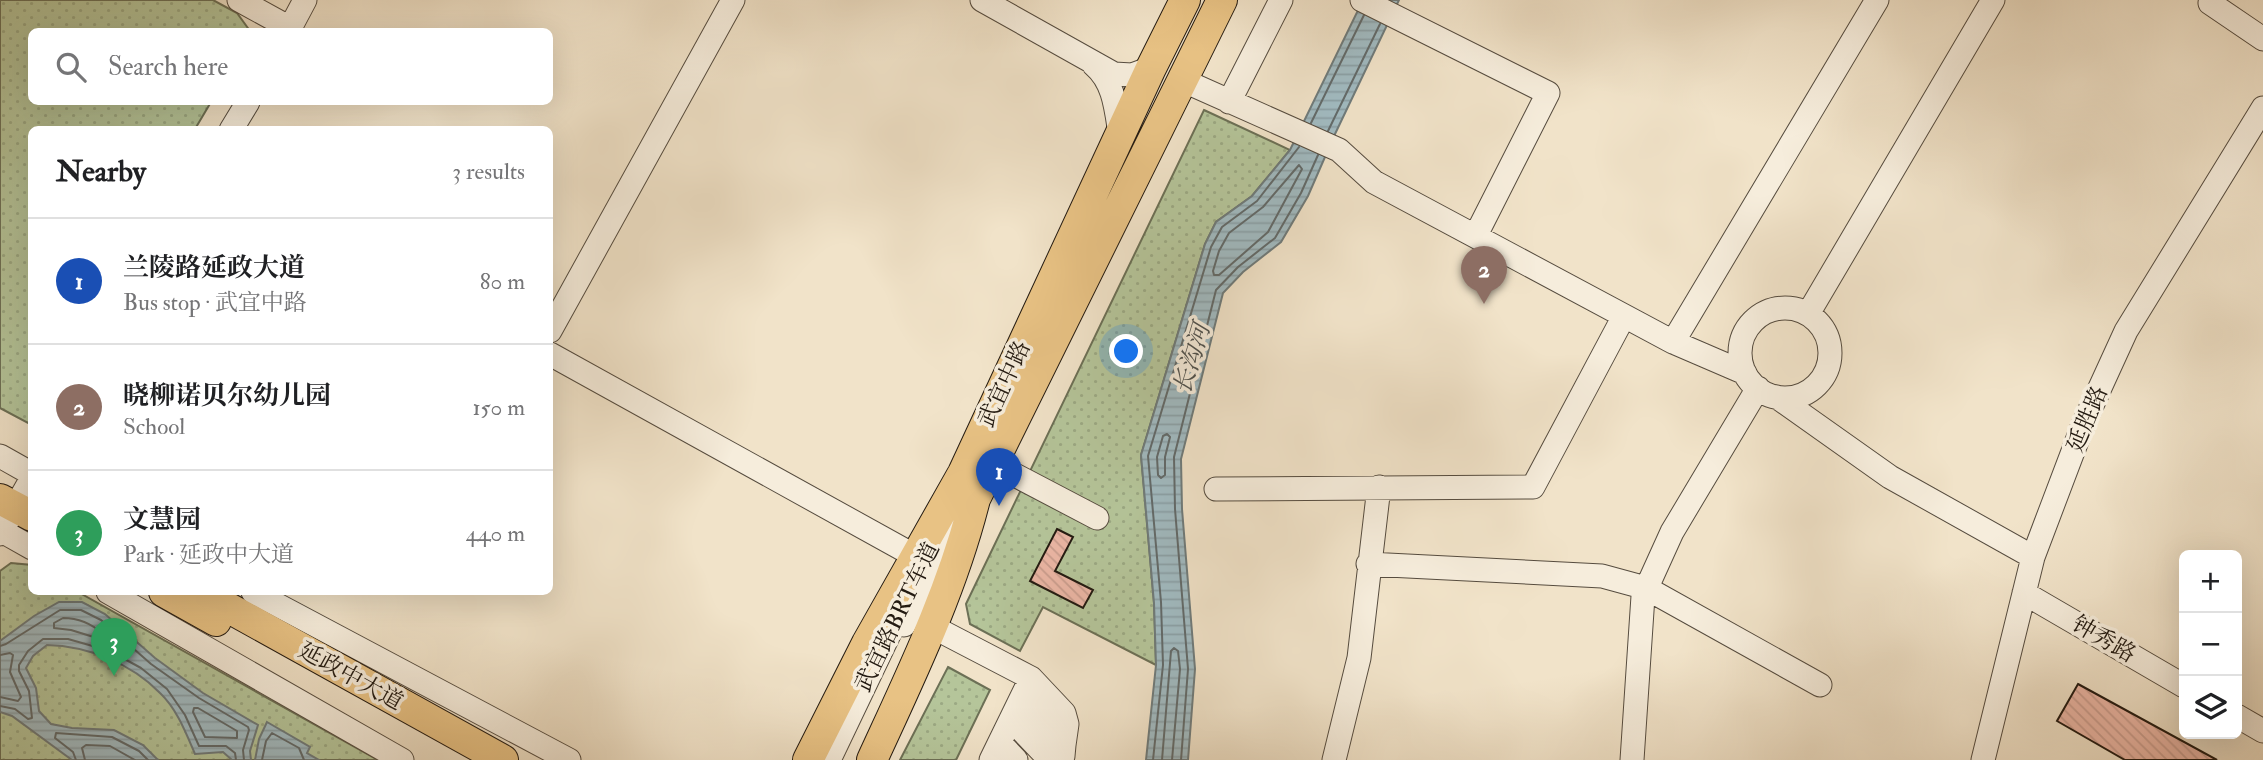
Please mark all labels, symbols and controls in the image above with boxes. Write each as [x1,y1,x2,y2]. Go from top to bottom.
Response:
search box [28,28,553,105]
icon: search [52,48,90,86]
text: Search here [108,51,228,83]
text: Nearby [56,153,146,190]
text: 3 results [452,157,525,186]
pin: 2 [1461,246,1507,304]
text: 兰陵路延政大道 [123,252,305,284]
text: 1 [75,267,83,296]
text: 80 m [480,267,525,296]
text: Bus stop · 武宜中路 [123,288,307,317]
water label: 长沟河 [1167,316,1219,398]
your location [1109,334,1143,368]
street label: 武宜中路 [971,336,1037,432]
text: 晓柳诺贝尔幼儿园 [123,380,331,412]
street label: 延胜路 [2060,382,2114,456]
text: 2 [73,393,85,422]
text: 150 m [472,393,525,422]
text: School [123,412,185,441]
pin: 1 [976,448,1022,506]
text: 文慧园 [123,504,201,536]
text: 3 [75,519,83,548]
text: 440 m [466,519,525,548]
street label: 武宜路BRT车道 [848,537,946,697]
text: Park · 延政中大道 [123,540,294,569]
map controls [2179,550,2242,739]
button: + [2179,550,2242,613]
street label: 钟秀路 [2067,609,2141,669]
button: − [2179,613,2242,676]
pin: 3 [91,618,137,676]
street label: 延政中大道 [294,635,408,717]
button: layers [2179,676,2242,739]

